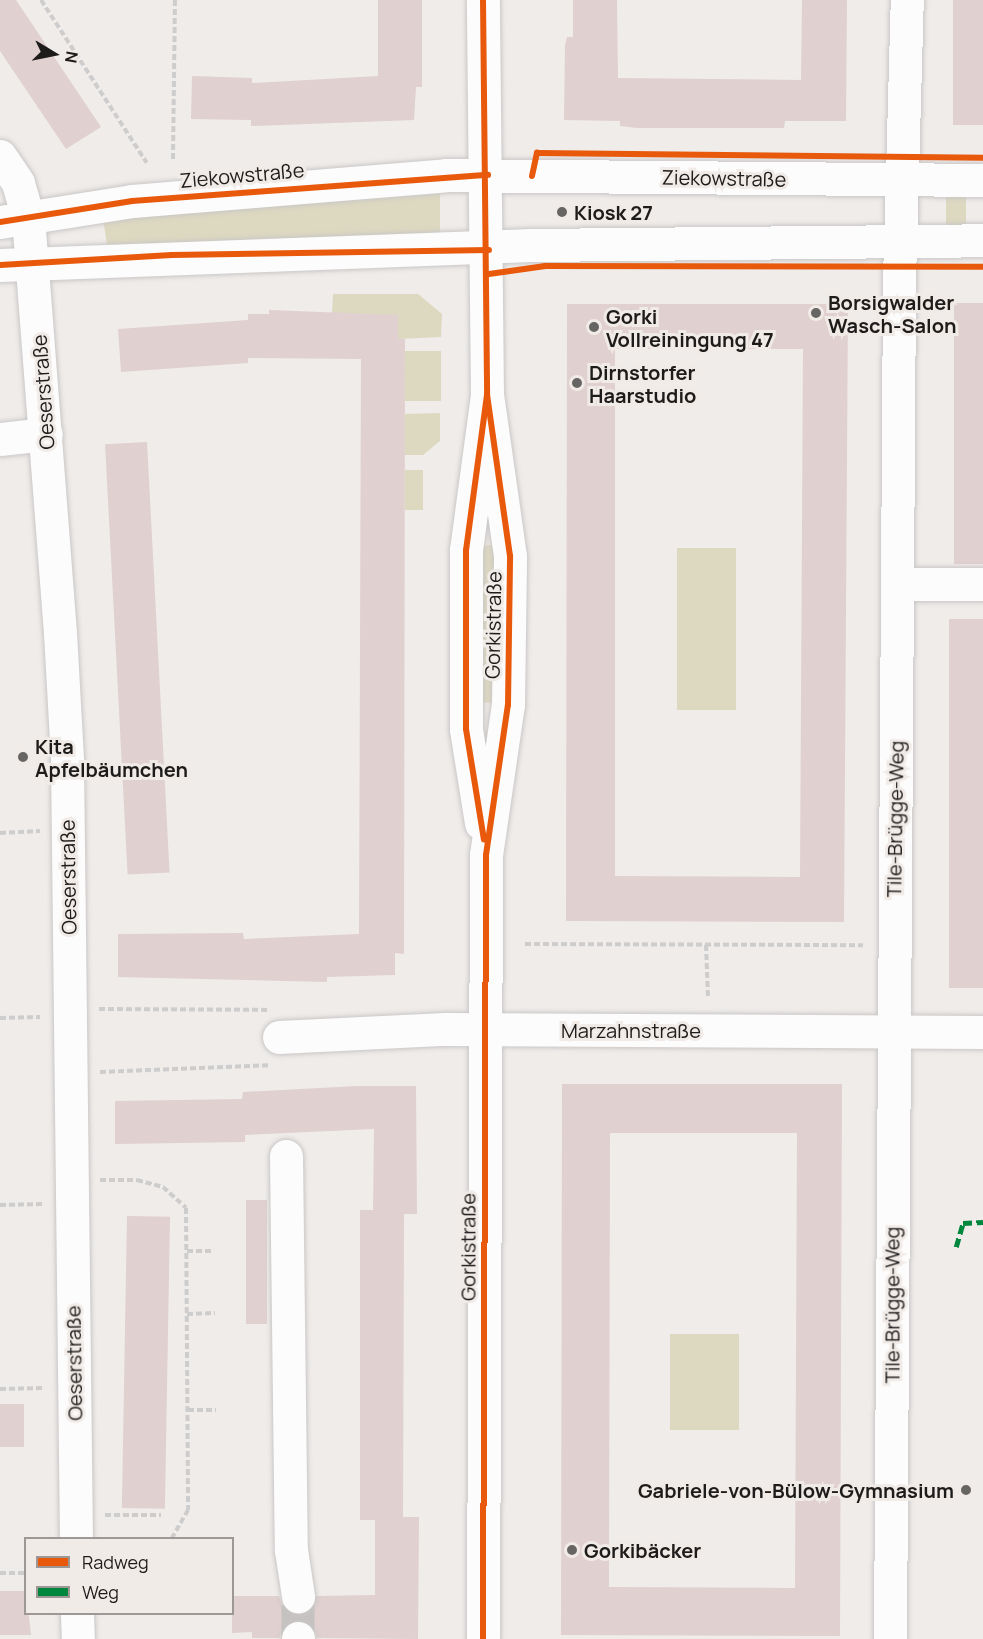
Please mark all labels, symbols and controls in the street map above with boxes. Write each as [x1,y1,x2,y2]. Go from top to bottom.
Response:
north arrow [24,24,84,84]
text: N [60,50,84,65]
street label: Ziekowstraße [179,158,305,192]
street label: Ziekowstraße [661,165,787,191]
place label: Kiosk 27 [574,200,653,224]
marker: Kiosk 27 [555,205,569,219]
place label: Borsigwalder Wasch-Salon [828,290,957,337]
place label: Gorki Vollreiningung 47 [606,304,774,351]
marker: Borsigwalder Wasch-Salon [809,306,823,320]
marker: Gorki Vollreiningung 47 [587,320,601,334]
street label: Oeserstraße [27,334,59,450]
place label: Dirnstorfer Haarstudio [589,360,696,407]
marker: Dirnstorfer Haarstudio [570,376,584,390]
street label: Gorkistraße [480,571,506,679]
place label: Kita Apfelbäumchen [35,734,188,781]
street label: Tile-Brügge-Weg [882,740,908,898]
marker: Kita Apfelbäumchen [16,750,30,764]
street label: Oeserstraße [55,819,81,935]
street label: Marzahnstraße [561,1018,701,1042]
street label: Gorkistraße [456,1193,480,1301]
street label: Tile-Brügge-Weg [880,1227,904,1383]
street label: Oeserstraße [61,1305,87,1421]
place label: Gabriele-von-Bülow-Gymnasium [638,1478,954,1502]
marker: Gabriele-von-Bülow-Gymnasium [959,1483,973,1497]
legend [24,1537,234,1615]
place label: Gorkibäcker [584,1538,701,1562]
marker: Gorkibäcker [565,1543,579,1557]
text: Radweg [82,1550,149,1574]
text: Weg [82,1580,119,1604]

